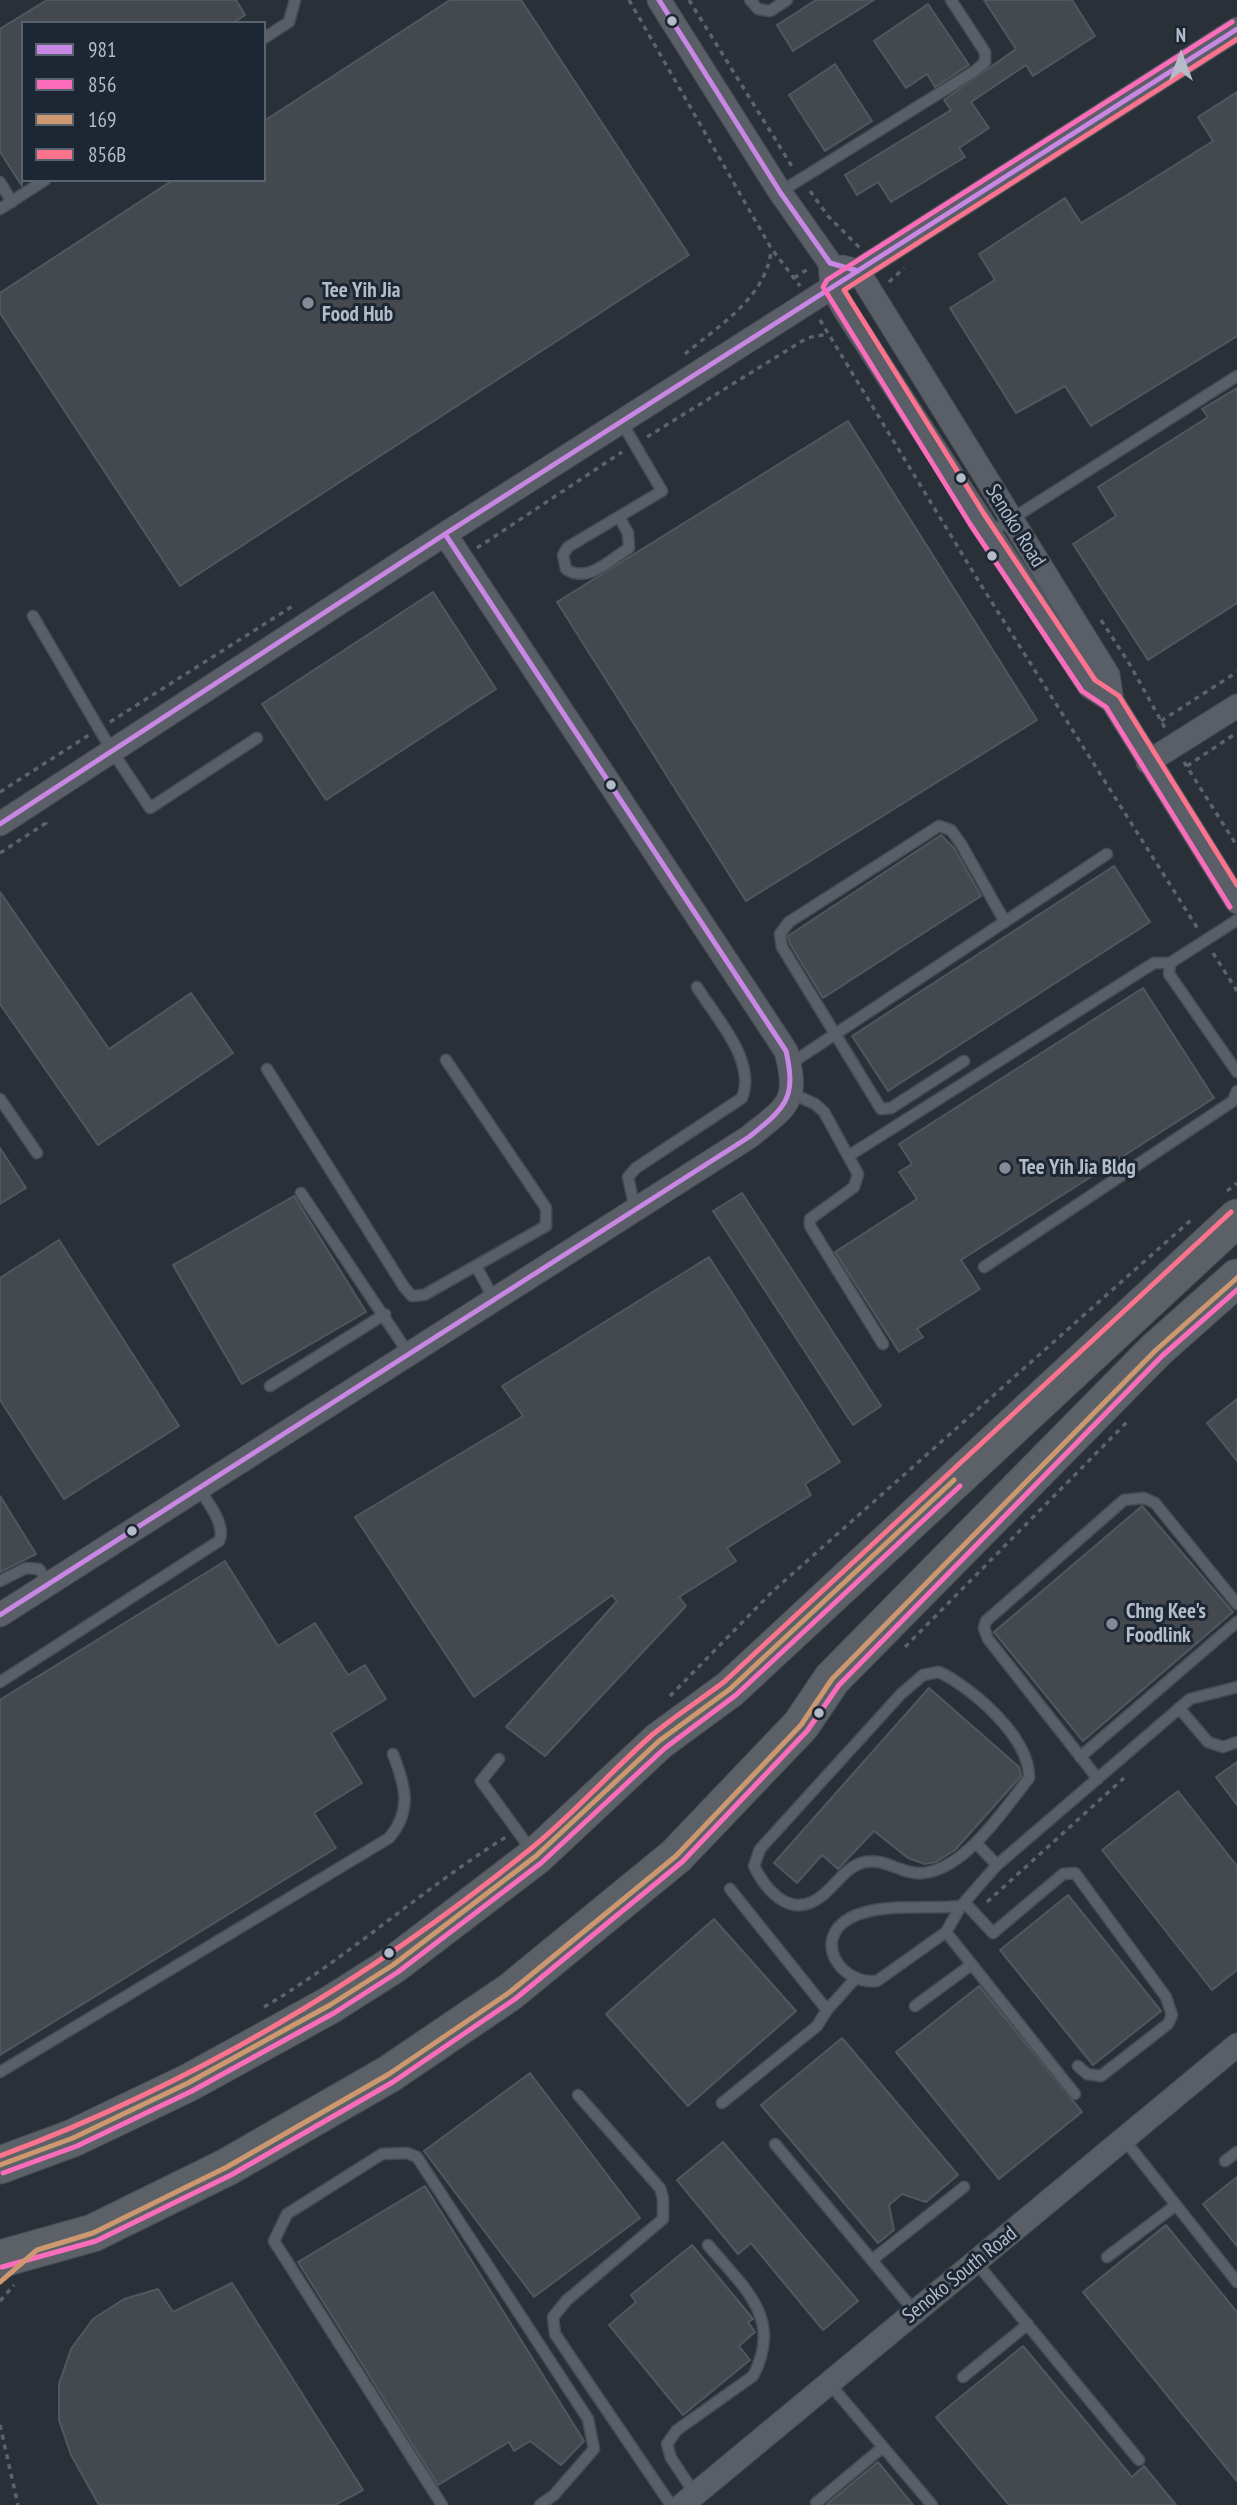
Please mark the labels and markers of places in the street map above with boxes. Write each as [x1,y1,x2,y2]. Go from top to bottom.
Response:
unlabelled marker [665,14,679,28]
place label: Tee Yih Jia Food Hub [322,278,400,328]
marker: Tee Yih Jia Food Hub [300,295,316,311]
unlabelled marker [954,471,968,485]
unlabelled marker [985,549,999,563]
unlabelled marker [604,778,618,792]
place label: Tee Yih Jia Bldg [1019,1155,1136,1181]
marker: Tee Yih Jia Bldg [997,1160,1013,1176]
unlabelled marker [125,1524,139,1538]
place label: Chng Kee's Foodlink [1126,1599,1206,1649]
marker: Chng Kee's Foodlink [1104,1616,1120,1632]
unlabelled marker [812,1706,826,1720]
unlabelled marker [382,1946,396,1960]

